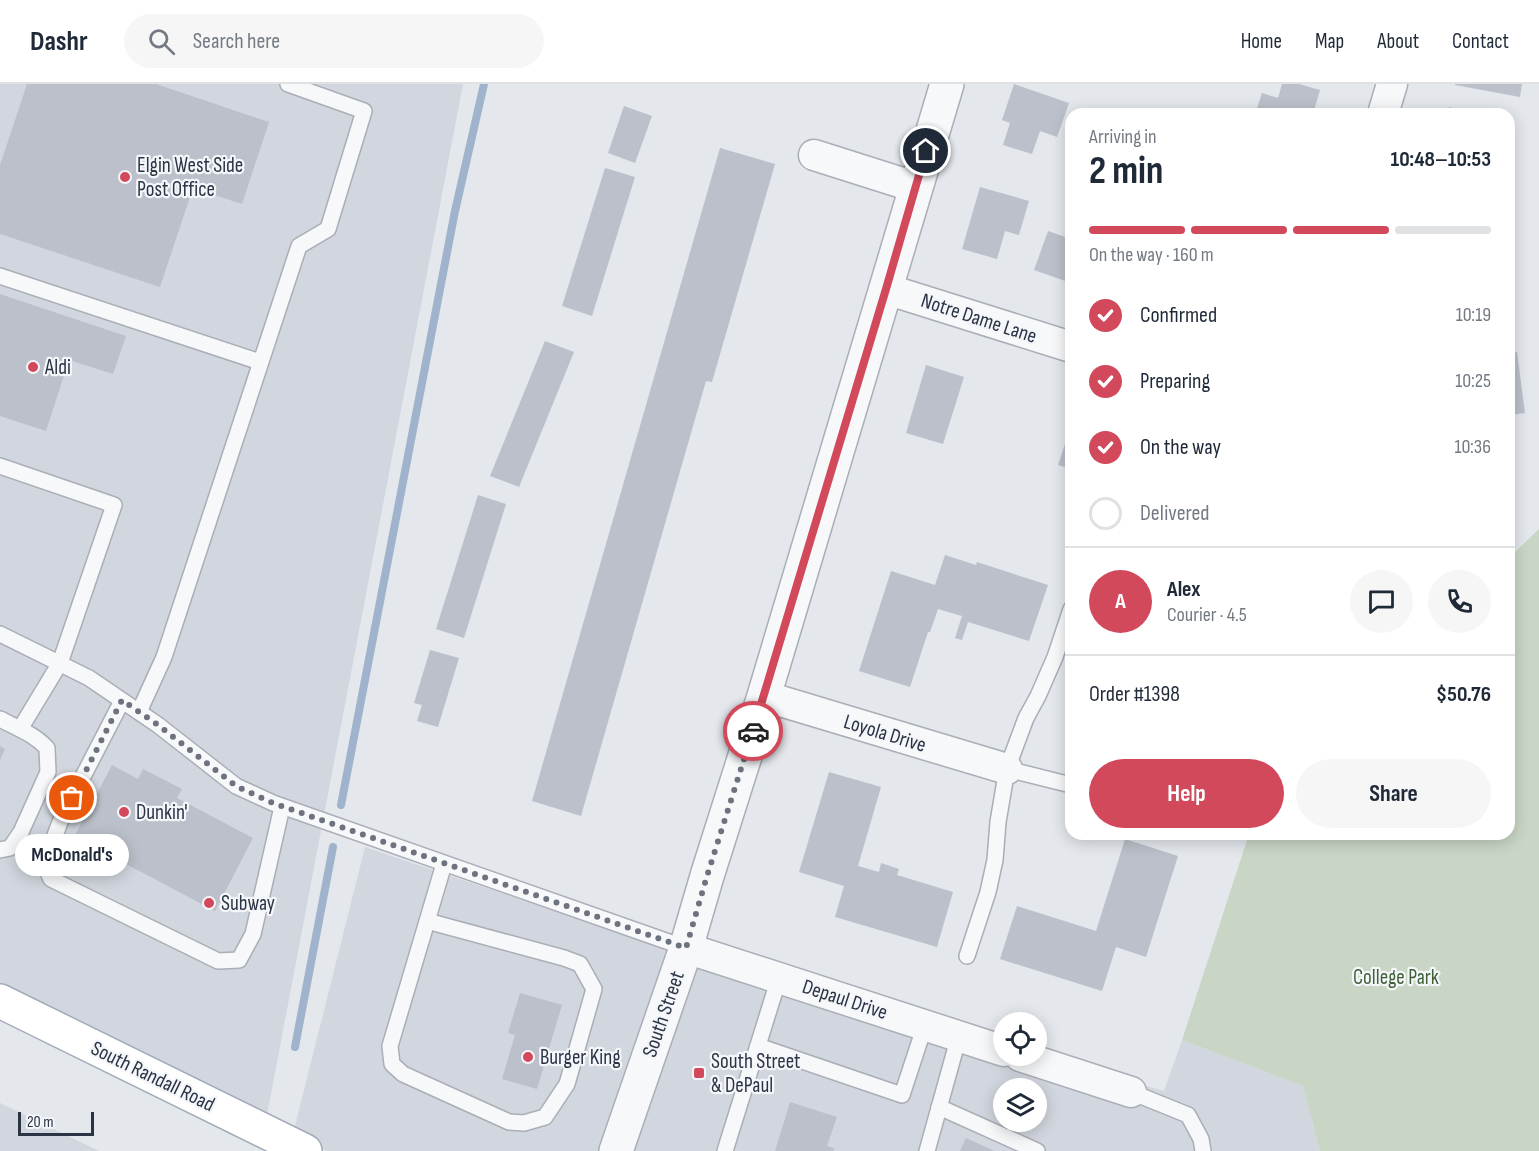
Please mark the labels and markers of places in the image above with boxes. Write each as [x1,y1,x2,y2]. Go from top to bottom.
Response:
pin [900,125,951,176]
place label: Elgin West Side Post Office [137,153,243,202]
marker: Elgin West Side Post Office [118,170,132,184]
place label: Aldi [44,355,71,380]
marker: Aldi [26,360,40,374]
pin [46,772,97,823]
place label: Dunkin' [136,800,188,825]
marker: Dunkin' [117,805,131,819]
callout: McDonald's [15,834,129,876]
place label: Subway [221,891,275,916]
marker: Subway [202,896,216,910]
place label: Burger King [540,1045,621,1070]
place label: South Street & DePaul [711,1049,801,1098]
marker: Burger King [521,1050,535,1064]
marker: South Street & DePaul [692,1066,706,1080]

